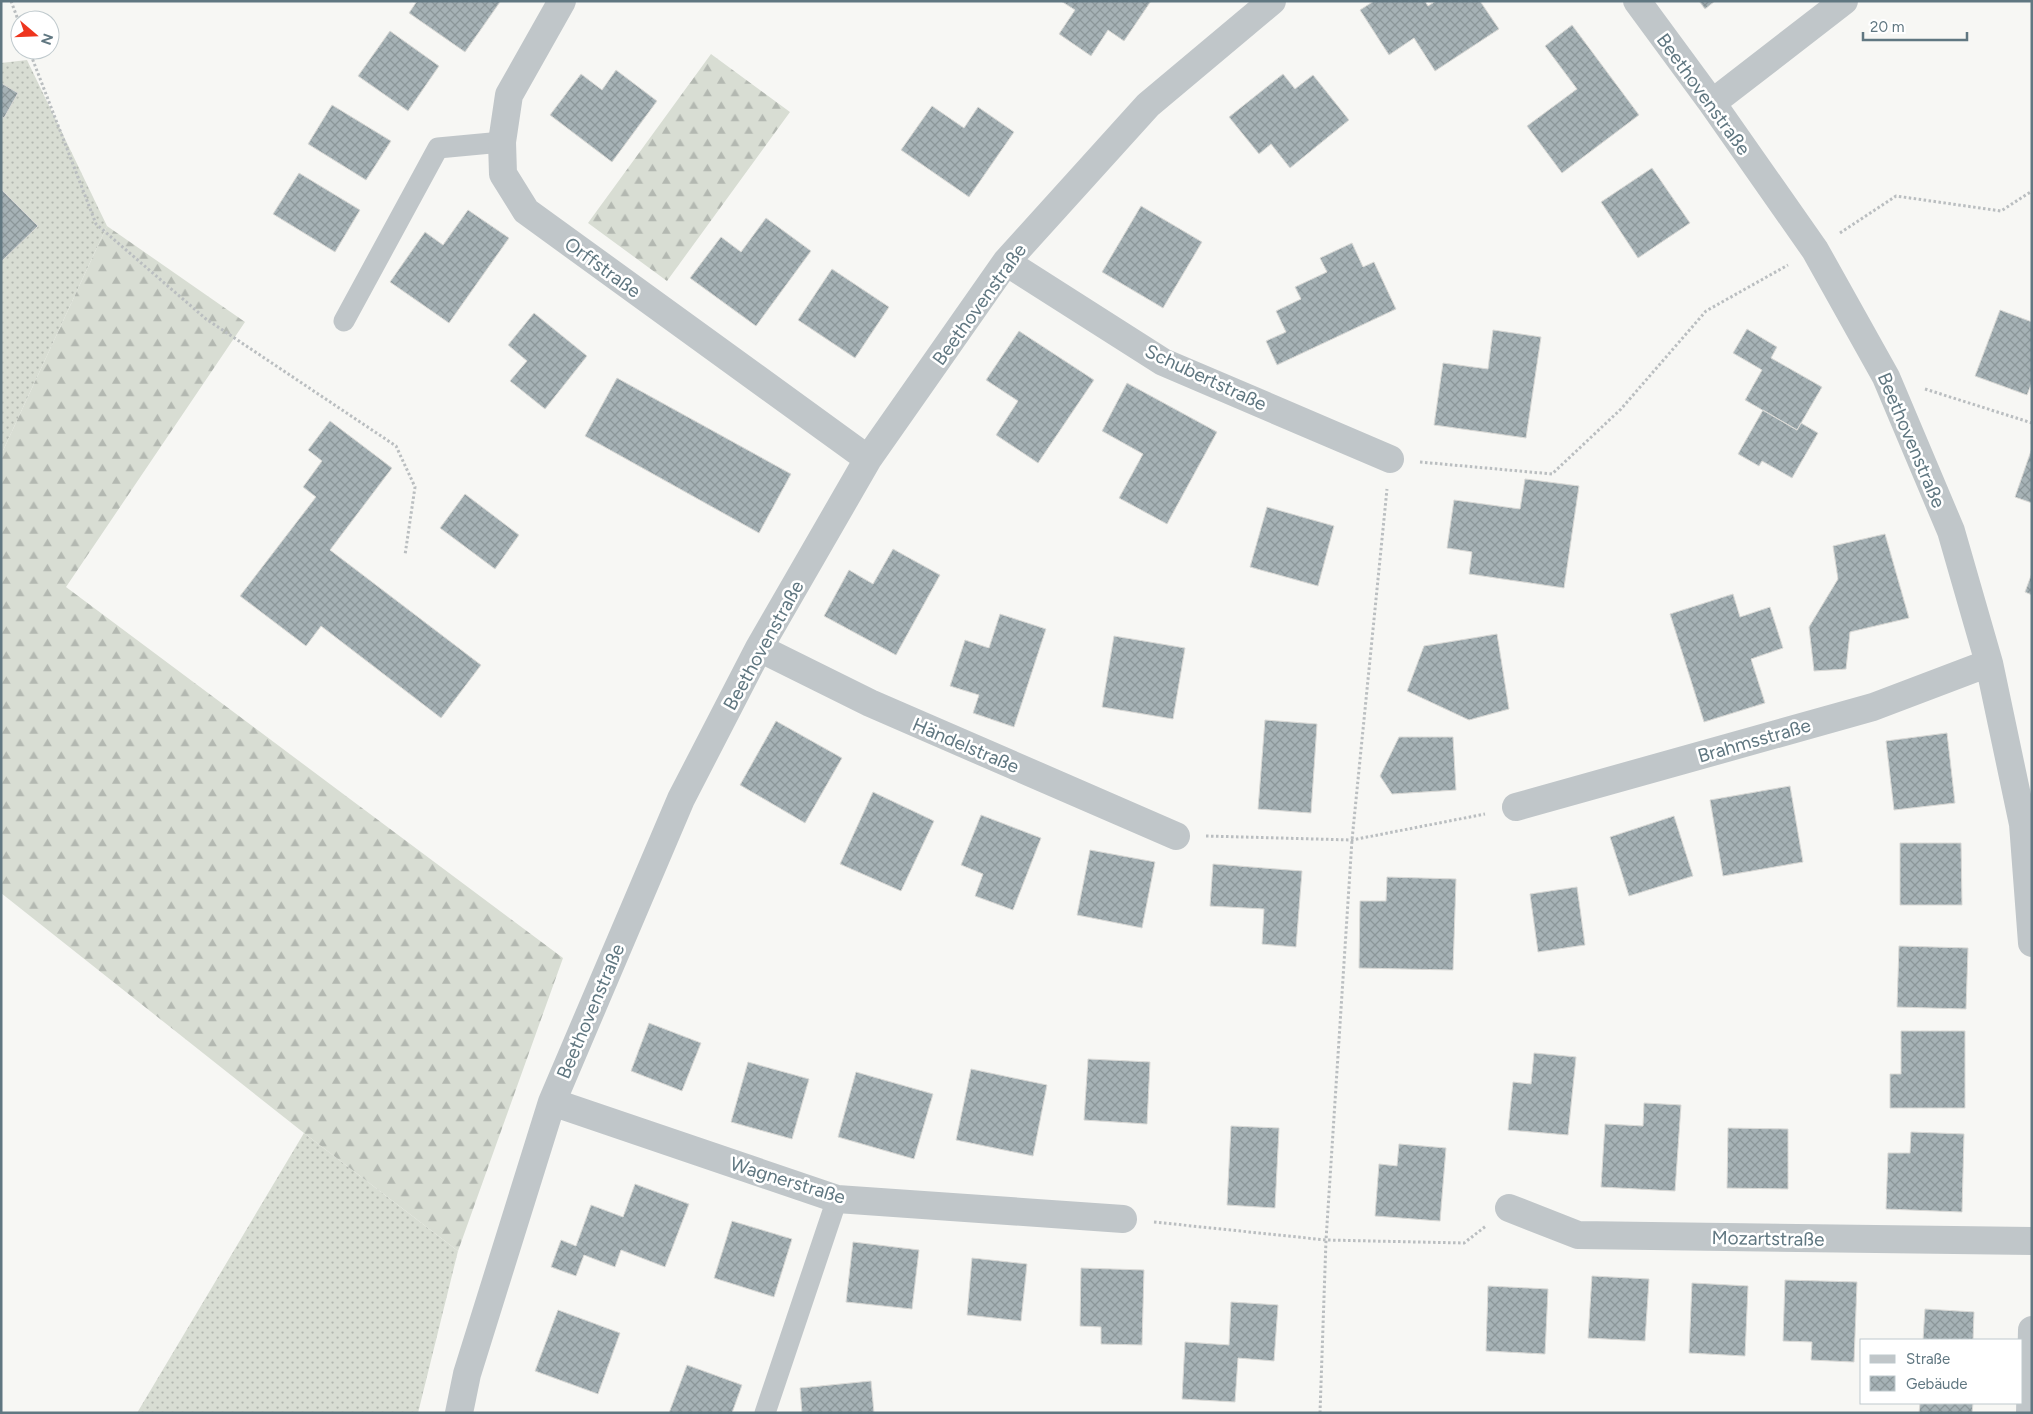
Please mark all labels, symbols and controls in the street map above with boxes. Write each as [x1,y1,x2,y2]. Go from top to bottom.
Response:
north arrow [10,10,60,60]
scale bar [1863,10,1967,42]
text: 20 m [1870,18,1904,36]
street label: Beethovenstraße [1652,29,1755,160]
text: N [37,31,57,47]
street label: Orffstraße [560,232,645,303]
street label: Beethovenstraße [928,239,1031,370]
street label: Schubertstraße [1141,339,1270,416]
street label: Beethovenstraße [1873,369,1950,511]
street label: Beethovenstraße [718,576,809,714]
street label: Händelstraße [909,713,1023,778]
street label: Brahmsstraße [1695,713,1813,768]
street label: Beethovenstraße [552,940,629,1082]
street label: Wagnerstraße [728,1152,848,1209]
street label: Mozartstraße [1711,1226,1825,1251]
legend [1860,1339,2023,1404]
text: Straße [1906,1350,1950,1368]
text: Gebäude [1906,1375,1967,1393]

